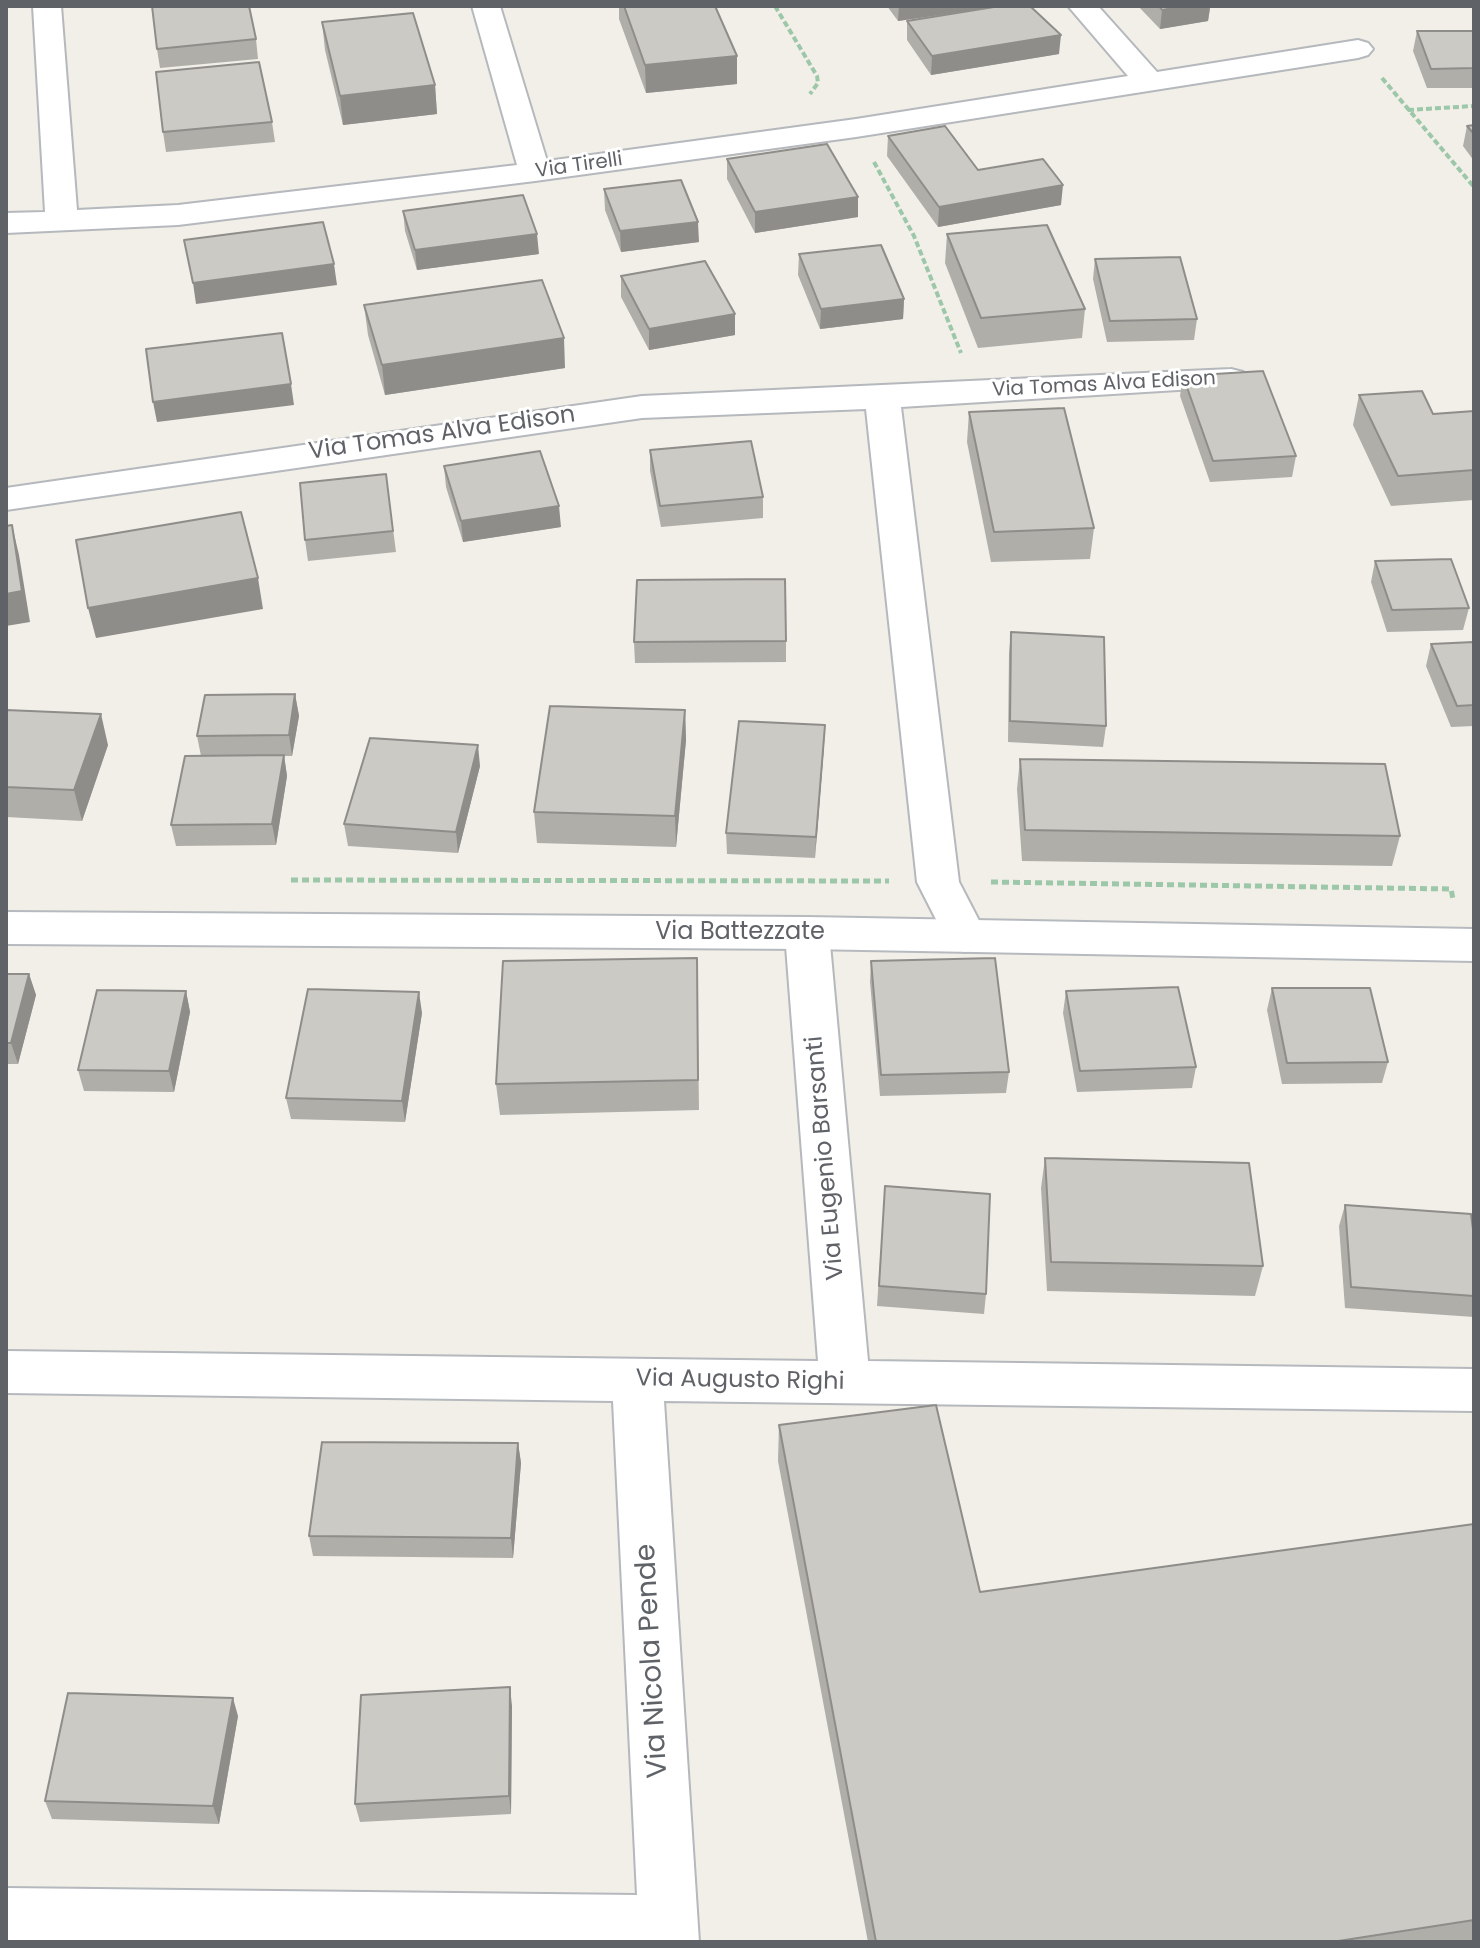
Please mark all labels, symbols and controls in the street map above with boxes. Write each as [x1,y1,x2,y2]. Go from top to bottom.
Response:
street label: Via Tirelli [534,148,624,184]
street label: Via Tomas Alva Edison [992,367,1216,403]
street label: Via Tomas Alva Edison [307,401,577,467]
street label: Via Battezzate [655,919,825,947]
street label: Via Eugenio Barsanti [801,1035,851,1281]
street label: Via Augusto Righi [635,1365,845,1397]
street label: Via Nicola Pende [630,1543,676,1779]

